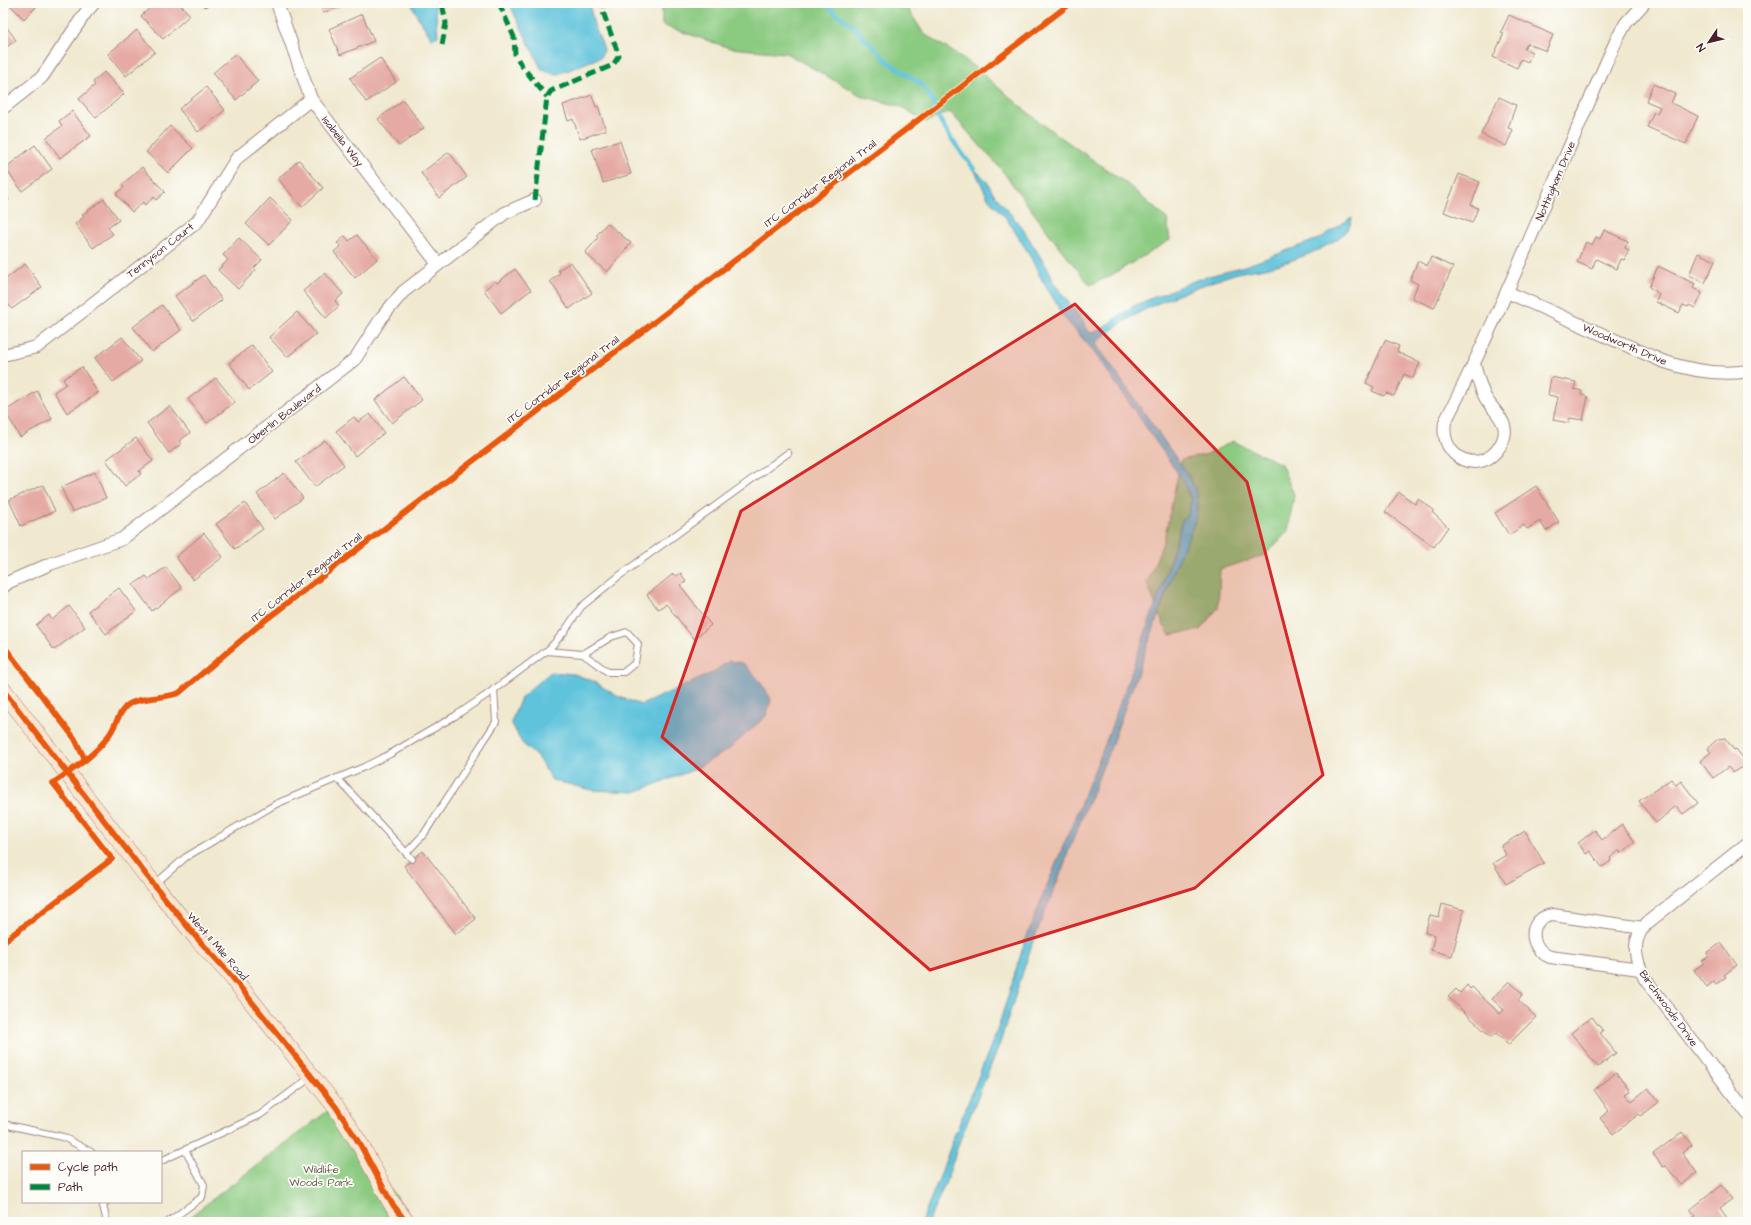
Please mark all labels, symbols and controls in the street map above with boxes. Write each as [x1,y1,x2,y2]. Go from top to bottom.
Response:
north arrow [1689,22,1729,62]
text: N [1693,40,1709,55]
street label: Isabella Way [317,113,367,170]
street label: ITC Corridor Regional Trail [761,136,880,231]
street label: Nottingham Drive [1532,139,1580,224]
street label: Tennyson Court [124,219,198,282]
street label: Woodworth Drive [1580,320,1669,369]
street label: ITC Corridor Regional Trail [504,332,623,427]
street label: Oberlin Boulevard [245,381,324,448]
street label: ITC Corridor Regional Trail [248,529,366,626]
street label: West 11 Mile Road [184,909,252,984]
street label: Birchwoods Drive [1636,967,1702,1050]
legend [22,1151,162,1203]
text: Cycle path [58,1159,117,1177]
park label: Wildlife Woods Park [289,1162,353,1190]
text: Path [58,1179,83,1196]

